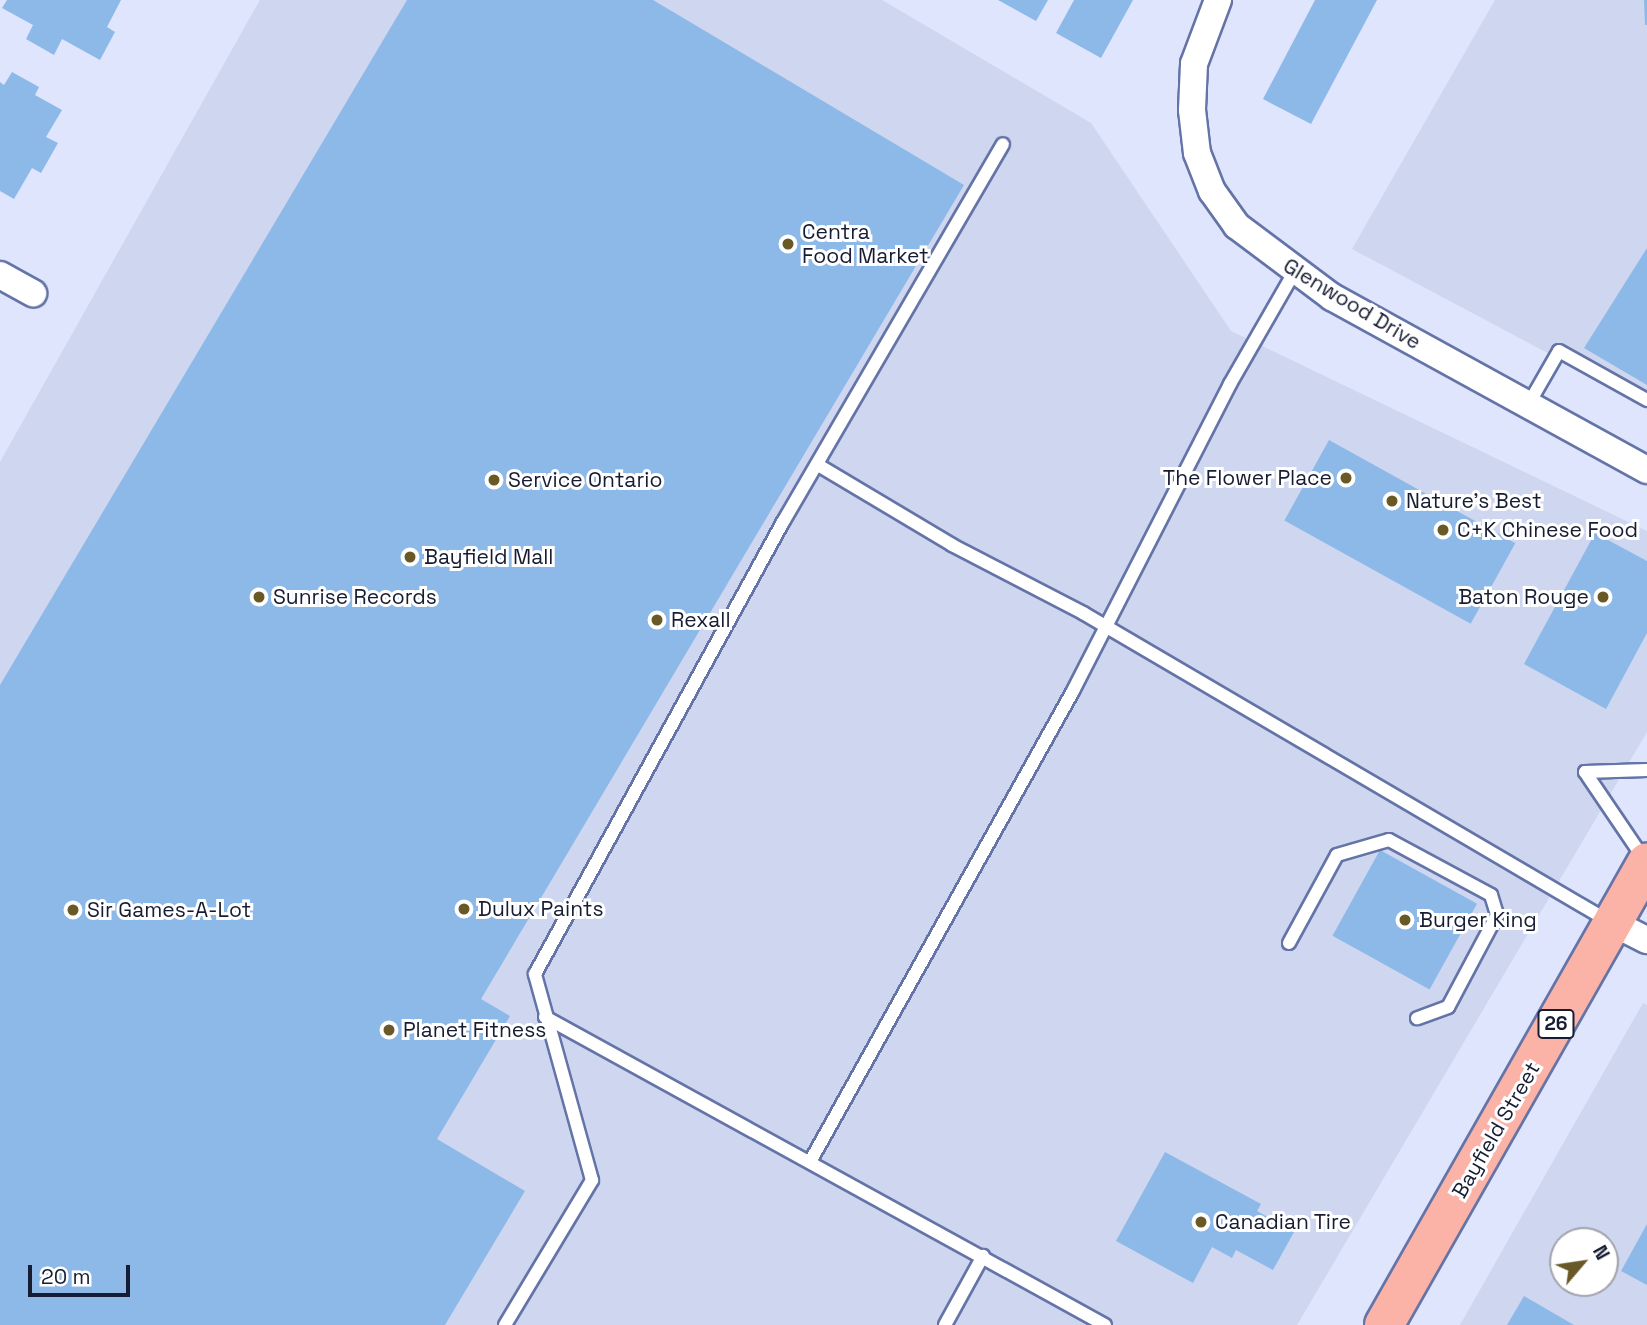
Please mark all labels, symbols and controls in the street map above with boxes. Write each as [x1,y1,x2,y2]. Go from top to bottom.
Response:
place label: Centra Food Market [802,219,929,269]
marker: Centra Food Market [780,236,796,252]
street label: Glenwood Drive [1279,253,1425,355]
place label: The Flower Place [1163,465,1332,491]
place label: Service Ontario [508,467,662,493]
marker: The Flower Place [1338,470,1354,486]
marker: Service Ontario [486,472,502,488]
place label: Nature's Best [1406,488,1542,514]
marker: Nature's Best [1384,493,1400,509]
place label: C+K Chinese Food [1457,517,1638,543]
marker: C+K Chinese Food [1435,522,1451,538]
place label: Bayfield Mall [424,544,553,570]
marker: Bayfield Mall [402,549,418,565]
place label: Sunrise Records [273,584,437,610]
place label: Baton Rouge [1458,584,1589,610]
marker: Sunrise Records [251,589,267,605]
marker: Baton Rouge [1595,589,1611,605]
place label: Rexall [671,607,731,633]
marker: Rexall [649,612,665,628]
place label: Dulux Paints [478,896,604,922]
place label: Sir Games-A-Lot [87,897,251,923]
marker: Dulux Paints [456,901,472,917]
marker: Sir Games-A-Lot [65,902,81,918]
place label: Burger King [1419,907,1537,933]
marker: Burger King [1397,912,1413,928]
road number: 26 [1537,1008,1575,1040]
place label: Planet Fitness [403,1017,546,1043]
marker: Planet Fitness [381,1022,397,1038]
street label: Bayfield Street [1447,1057,1545,1203]
place label: Canadian Tire [1215,1209,1352,1235]
marker: Canadian Tire [1193,1214,1209,1230]
north arrow [1549,1227,1619,1297]
text: N [1587,1241,1615,1264]
scale bar [32,1252,133,1296]
text: 20 m [41,1263,91,1290]

